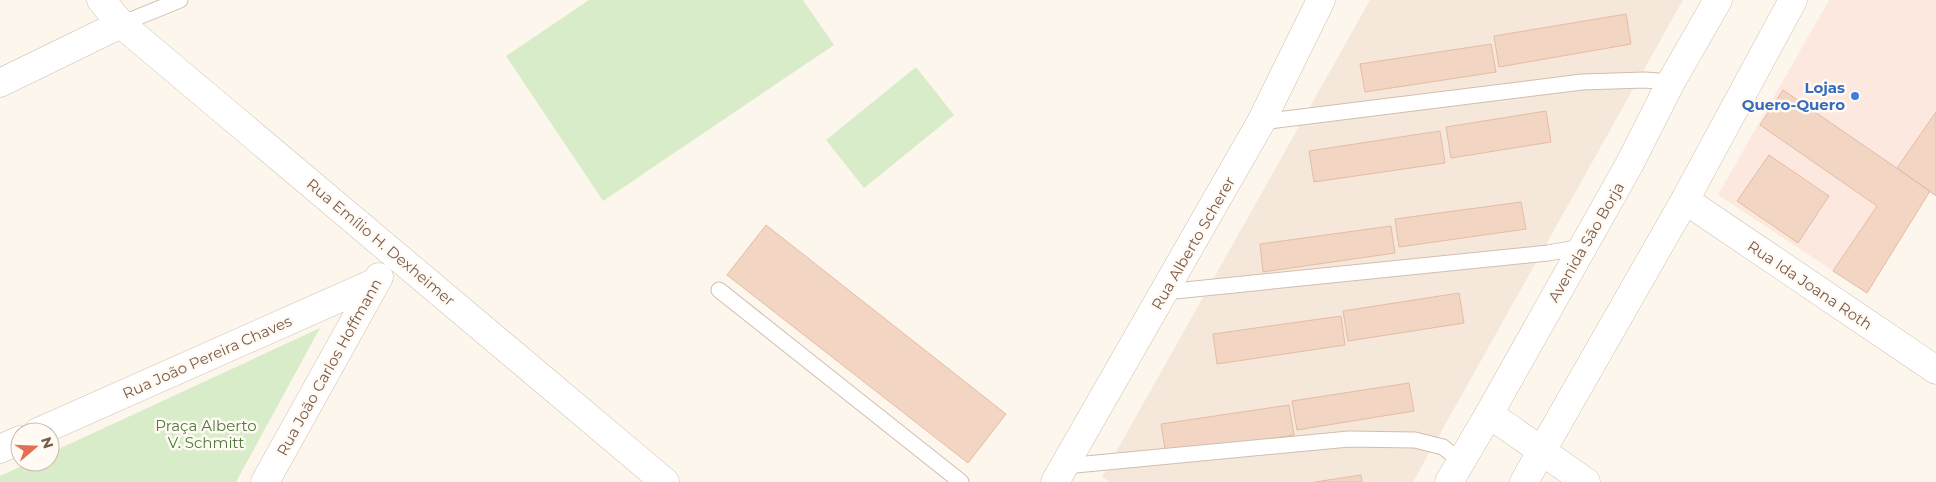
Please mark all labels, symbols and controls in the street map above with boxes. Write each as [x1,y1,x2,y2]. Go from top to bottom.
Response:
place label: Lojas Quero-Quero [1742,78,1845,114]
marker: Lojas Quero-Quero [1849,90,1861,102]
street label: Rua Alberto Scherer [1147,173,1239,313]
street label: Rua Emílio H. Dexheimer [303,174,459,310]
street label: Avenida São Borja [1544,179,1628,305]
street label: Rua Ida Joana Roth [1744,236,1876,334]
street label: Rua João Carlos Hoffmann [272,275,386,459]
street label: Rua João Pereira Chaves [119,311,295,403]
park label: Praça Alberto V. Schmitt [155,416,257,452]
north arrow [10,422,60,472]
text: N [37,434,58,451]

